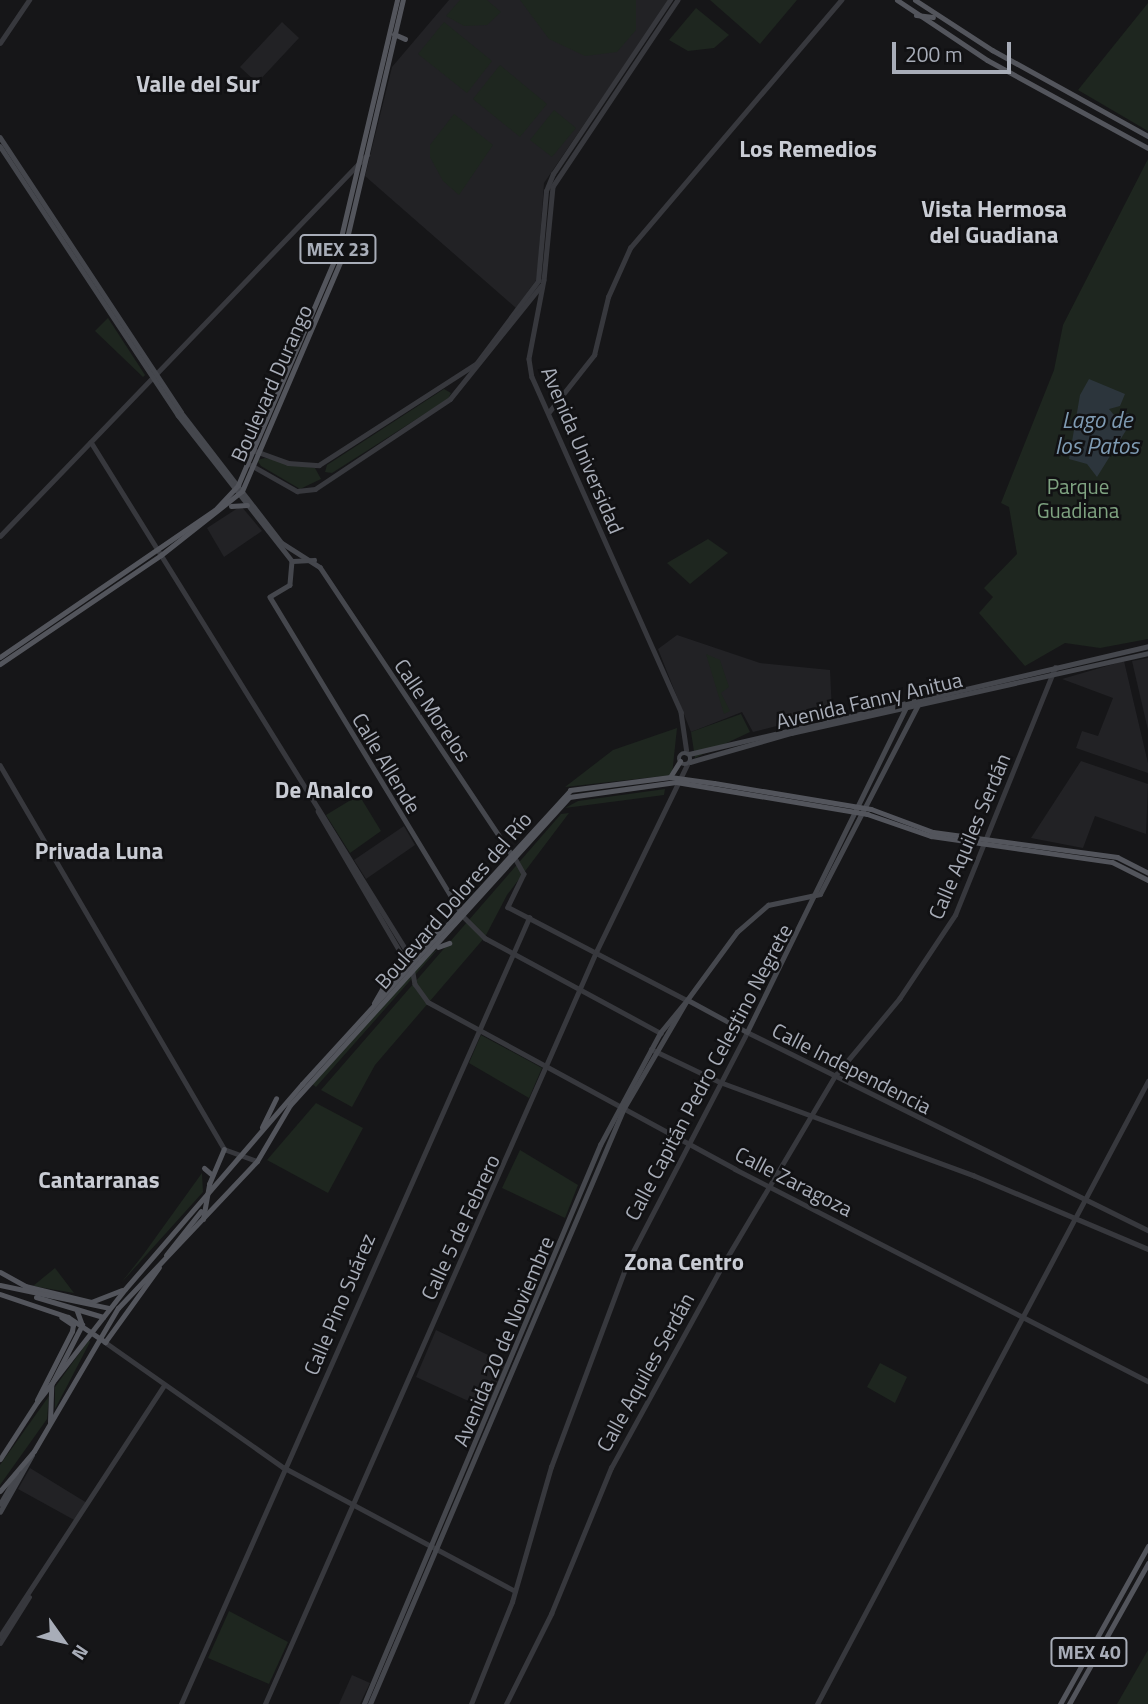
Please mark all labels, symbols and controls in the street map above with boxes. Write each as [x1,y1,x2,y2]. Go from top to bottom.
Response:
scale bar [896,28,1015,72]
text: 200 m [905,38,962,70]
district label: Valle del Sur [136,70,260,98]
district label: Los Remedios [739,135,877,163]
district label: Vista Hermosa del Guadiana [921,195,1067,249]
road number: MEX 23 [298,233,378,264]
street label: Boulevard Durango [225,301,317,465]
street label: Avenida Universidad [536,363,630,537]
water label: Lago de los Patos [1055,406,1139,460]
park label: Parque Guadiana [1037,473,1119,523]
street label: Calle Morelos [389,654,477,766]
street label: Avenida Fanny Anitua [773,666,965,734]
street label: Calle Allende [347,708,427,818]
street label: Calle Aquiles Serdán [923,749,1015,923]
district label: De Analco [275,776,373,804]
street label: Boulevard Dolores del Río [369,806,537,994]
district label: Privada Luna [35,837,163,865]
street label: Calle Capitán Pedro Celestino Negrete [619,919,797,1225]
street label: Calle Independencia [768,1017,936,1119]
street label: Calle Zaragoza [731,1141,857,1221]
street label: Calle 5 de Febrero [415,1150,505,1304]
district label: Cantarranas [38,1166,160,1194]
street label: Calle Pino Suárez [298,1229,380,1379]
street label: Avenida 20 de Noviembre [447,1232,559,1450]
district label: Zona Centro [624,1248,744,1276]
street label: Calle Aquiles Serdán [591,1288,699,1456]
north arrow [28,1606,98,1676]
road number: MEX 40 [1049,1636,1129,1668]
text: N [65,1639,97,1667]

